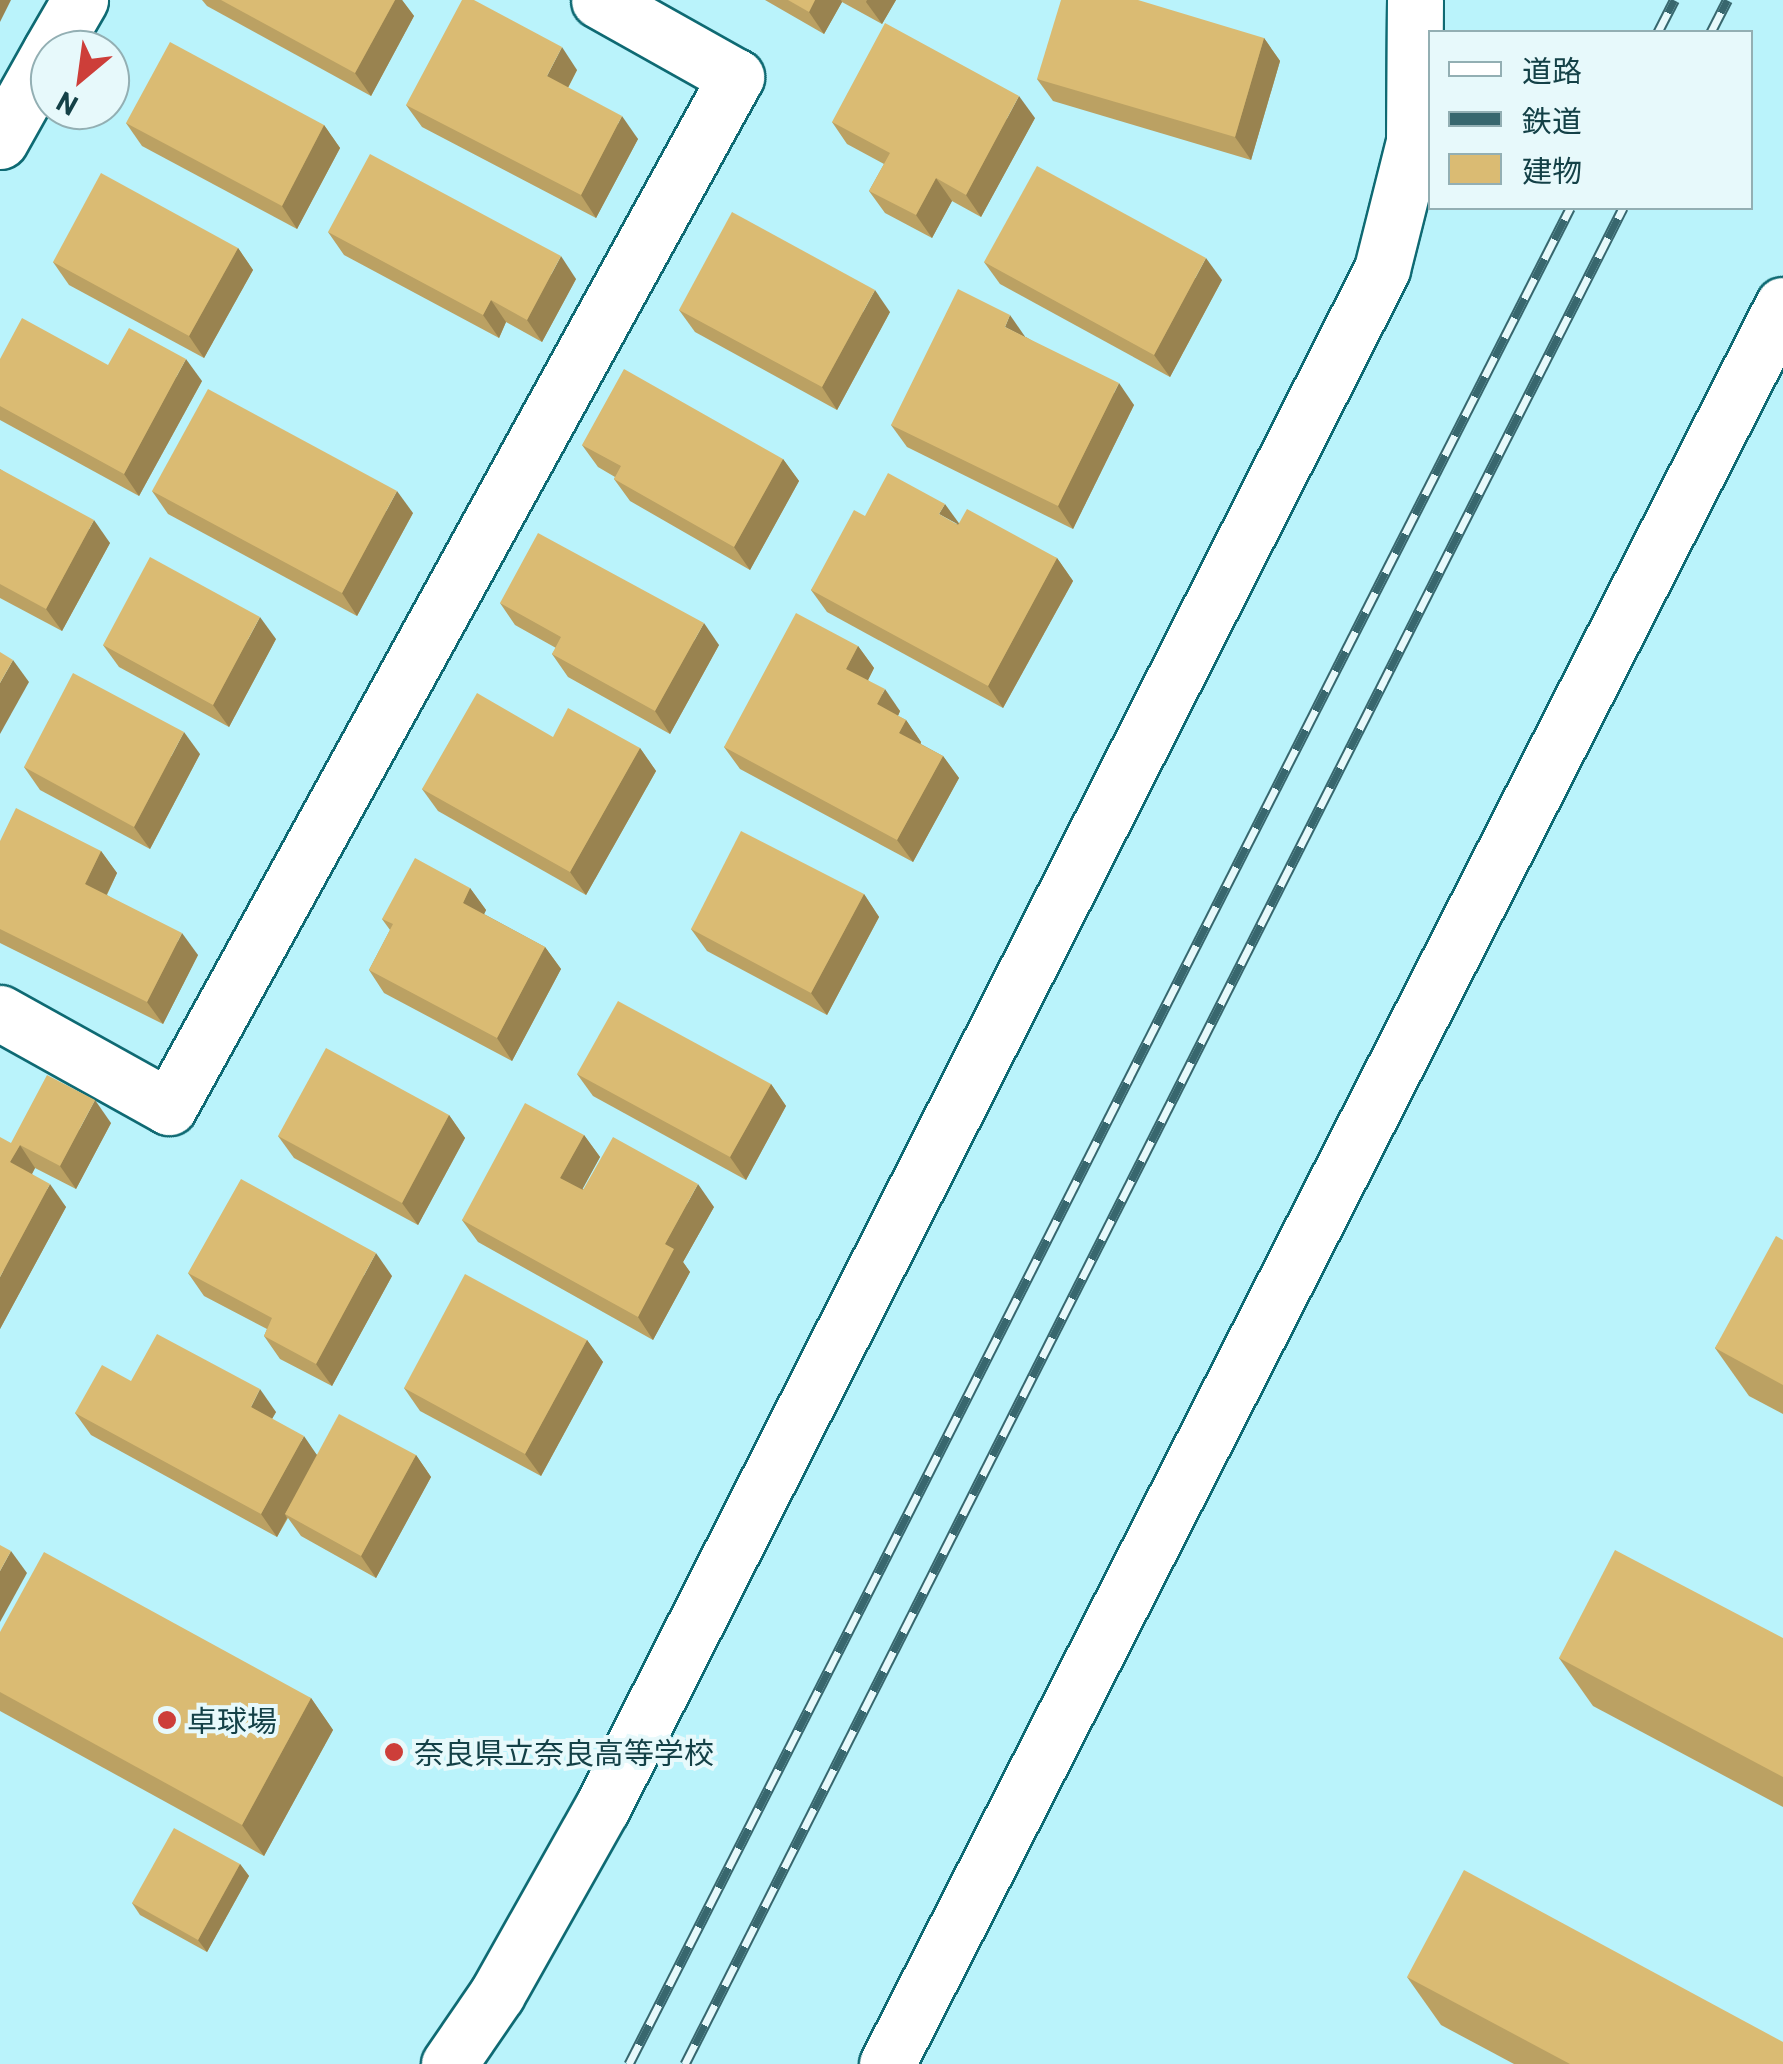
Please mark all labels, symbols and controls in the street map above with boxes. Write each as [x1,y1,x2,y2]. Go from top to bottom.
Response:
north arrow [30,30,130,130]
legend [1428,30,1753,210]
text: 道路 [1522,52,1582,88]
text: N [50,85,83,124]
text: 鉄道 [1522,102,1582,138]
text: 建物 [1522,152,1582,188]
place label: 卓球場 [187,1702,277,1738]
marker: 卓球場 [156,1709,178,1731]
place label: 奈良県立奈良高等学校 [414,1734,714,1770]
marker: 奈良県立奈良高等学校 [383,1741,405,1763]

